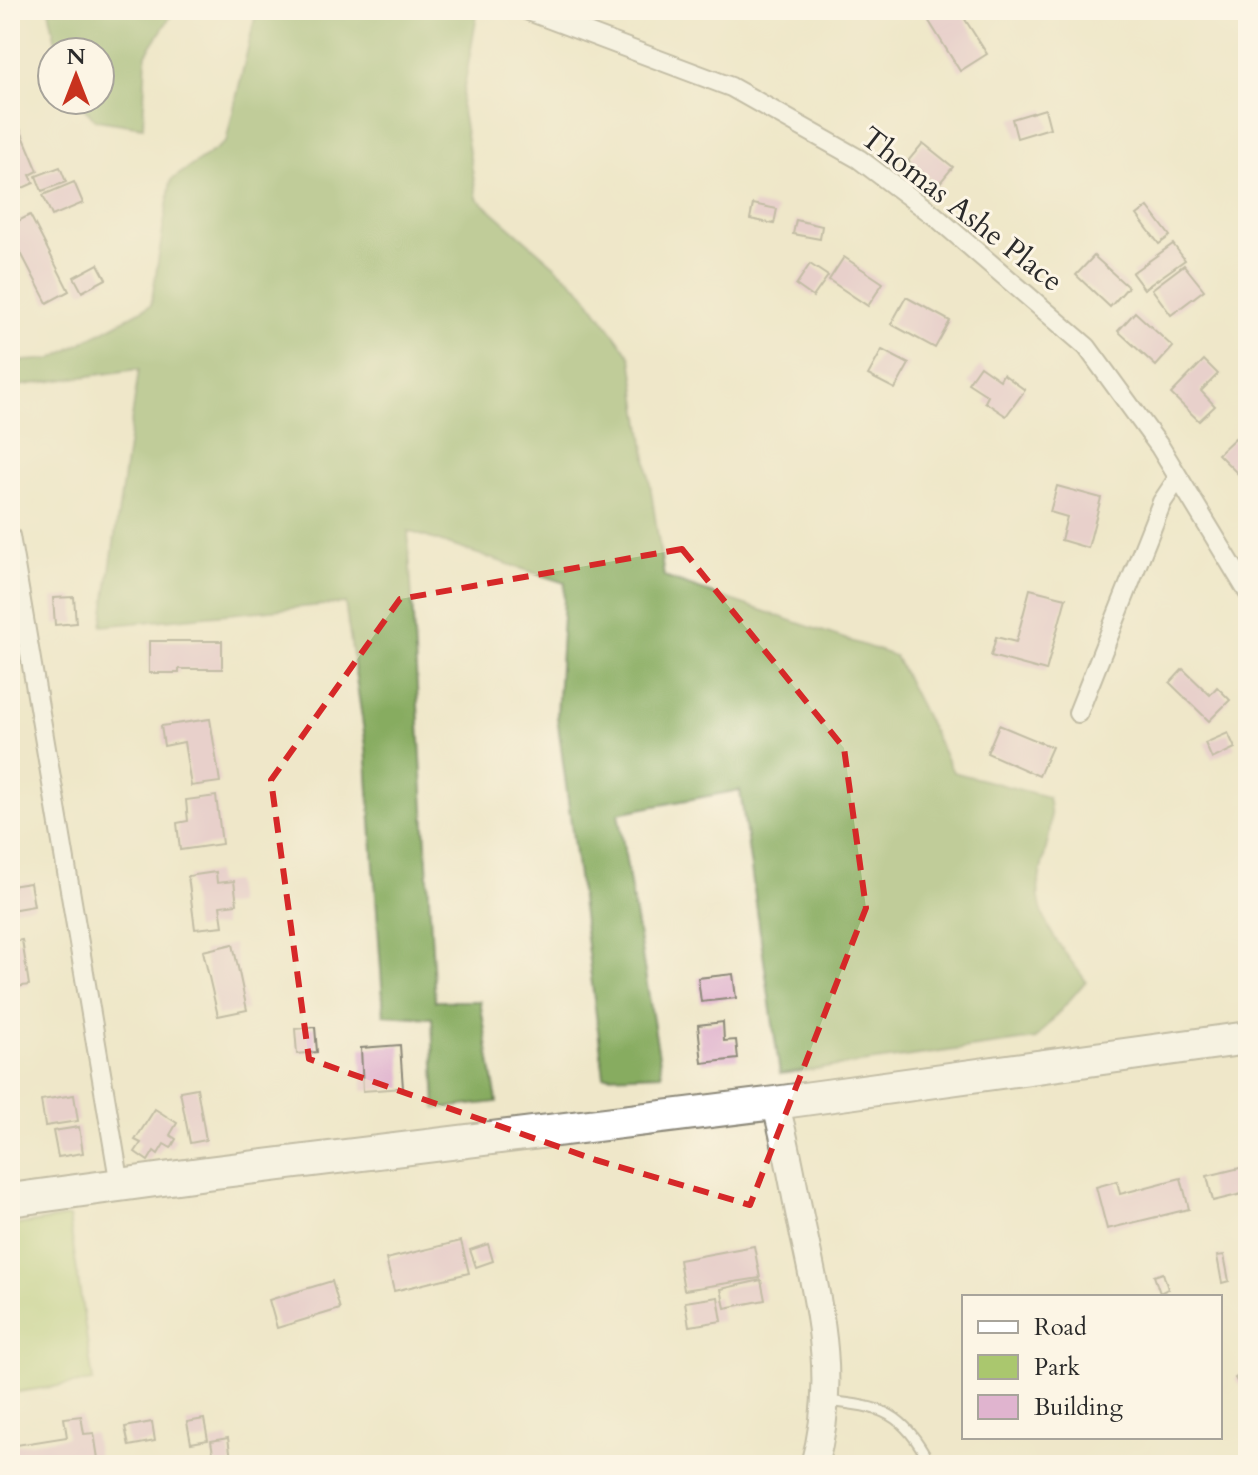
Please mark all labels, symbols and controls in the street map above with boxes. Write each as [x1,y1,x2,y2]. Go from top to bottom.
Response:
north arrow [36,36,116,116]
text: N [66,42,86,72]
street label: Thomas Ashe Place [852,117,1071,301]
legend [962,1295,1222,1439]
text: Road [1034,1311,1087,1344]
text: Park [1034,1351,1080,1384]
text: Building [1034,1391,1124,1424]

